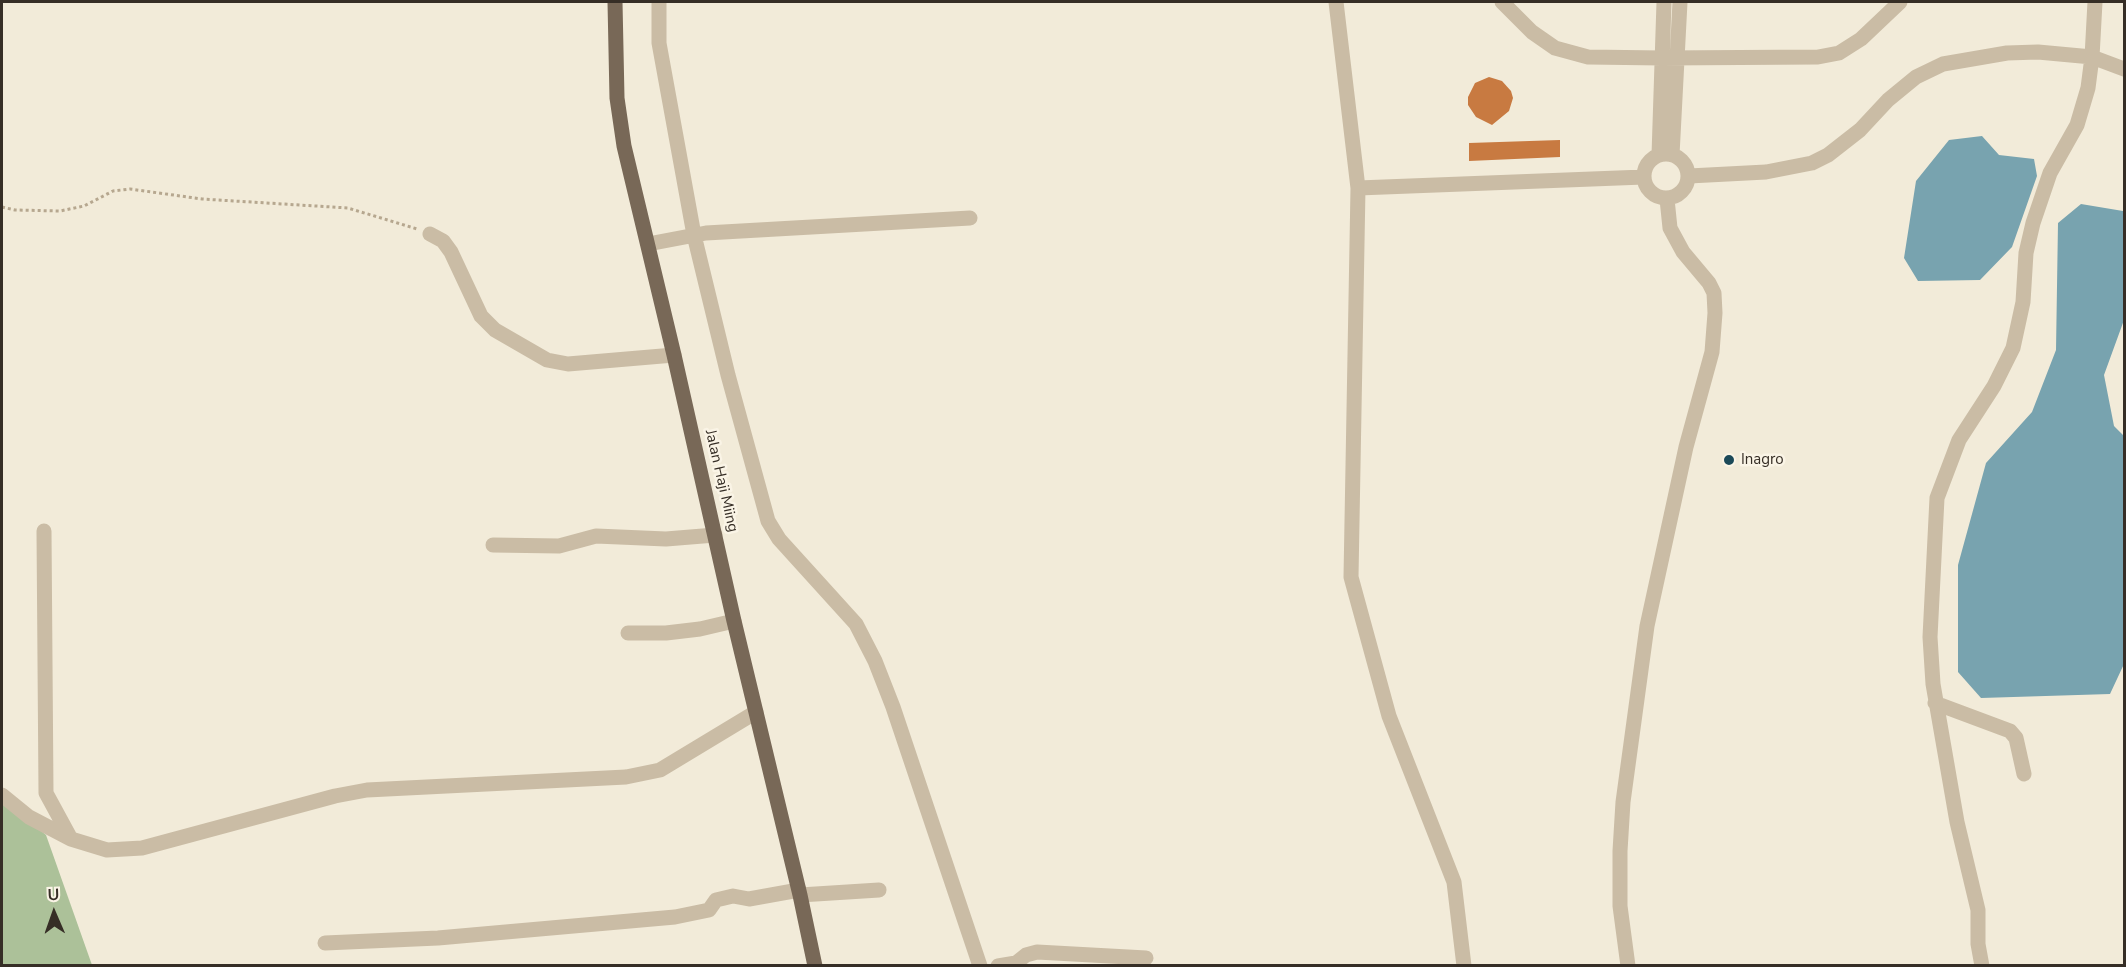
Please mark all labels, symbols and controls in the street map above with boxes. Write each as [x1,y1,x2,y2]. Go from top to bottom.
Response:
street label: Jalan Haji Miing [700,428,742,534]
place label: Inagro [1741,451,1784,469]
marker: Inagro [1722,453,1736,467]
north arrow [24,883,84,943]
text: U [47,884,60,906]

